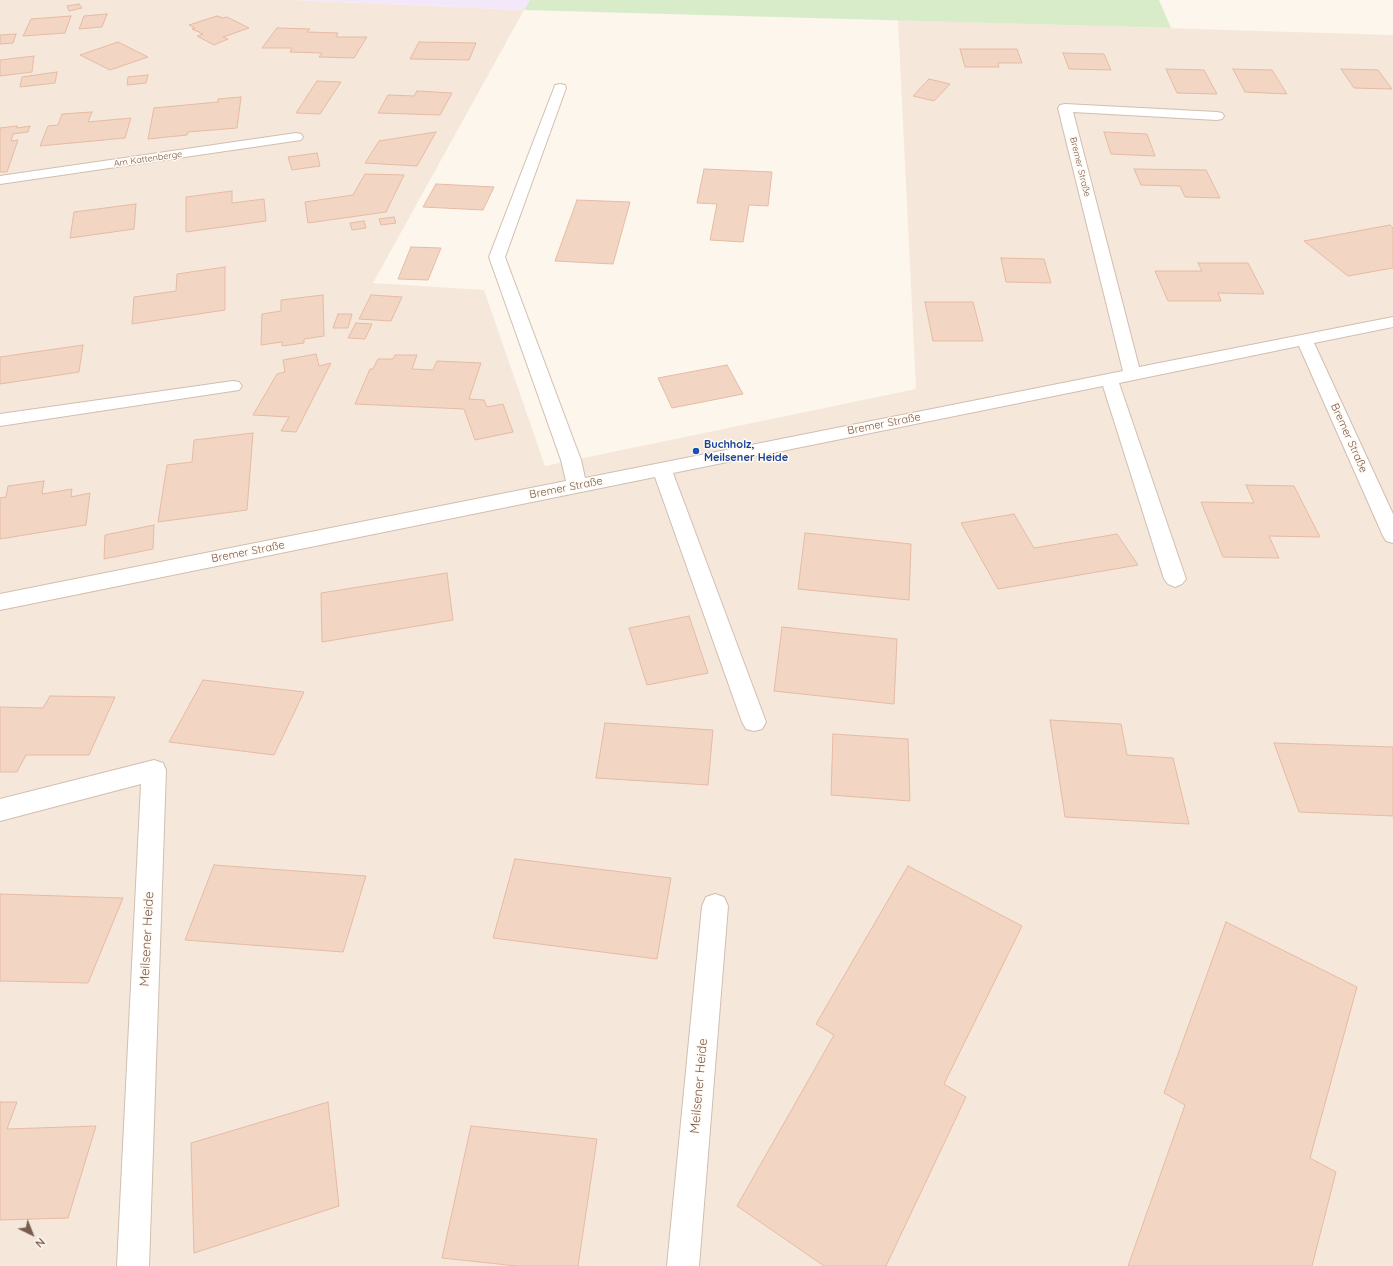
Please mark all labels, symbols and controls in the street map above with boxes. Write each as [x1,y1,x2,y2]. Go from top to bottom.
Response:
street label: Bremer Straße [1067,136,1093,198]
street label: Am Kattenberge [113,149,183,169]
street label: Bremer Straße [1328,401,1370,475]
street label: Bremer Straße [846,410,922,438]
place label: Buchholz, Meilsener Heide [704,438,788,464]
marker: Buchholz, Meilsener Heide [691,446,701,456]
street label: Bremer Straße [528,474,604,502]
street label: Bremer Straße [210,538,286,566]
street label: Meilsener Heide [137,891,157,987]
street label: Meilsener Heide [687,1038,711,1134]
north arrow [12,1214,52,1254]
text: N [32,1235,48,1251]

